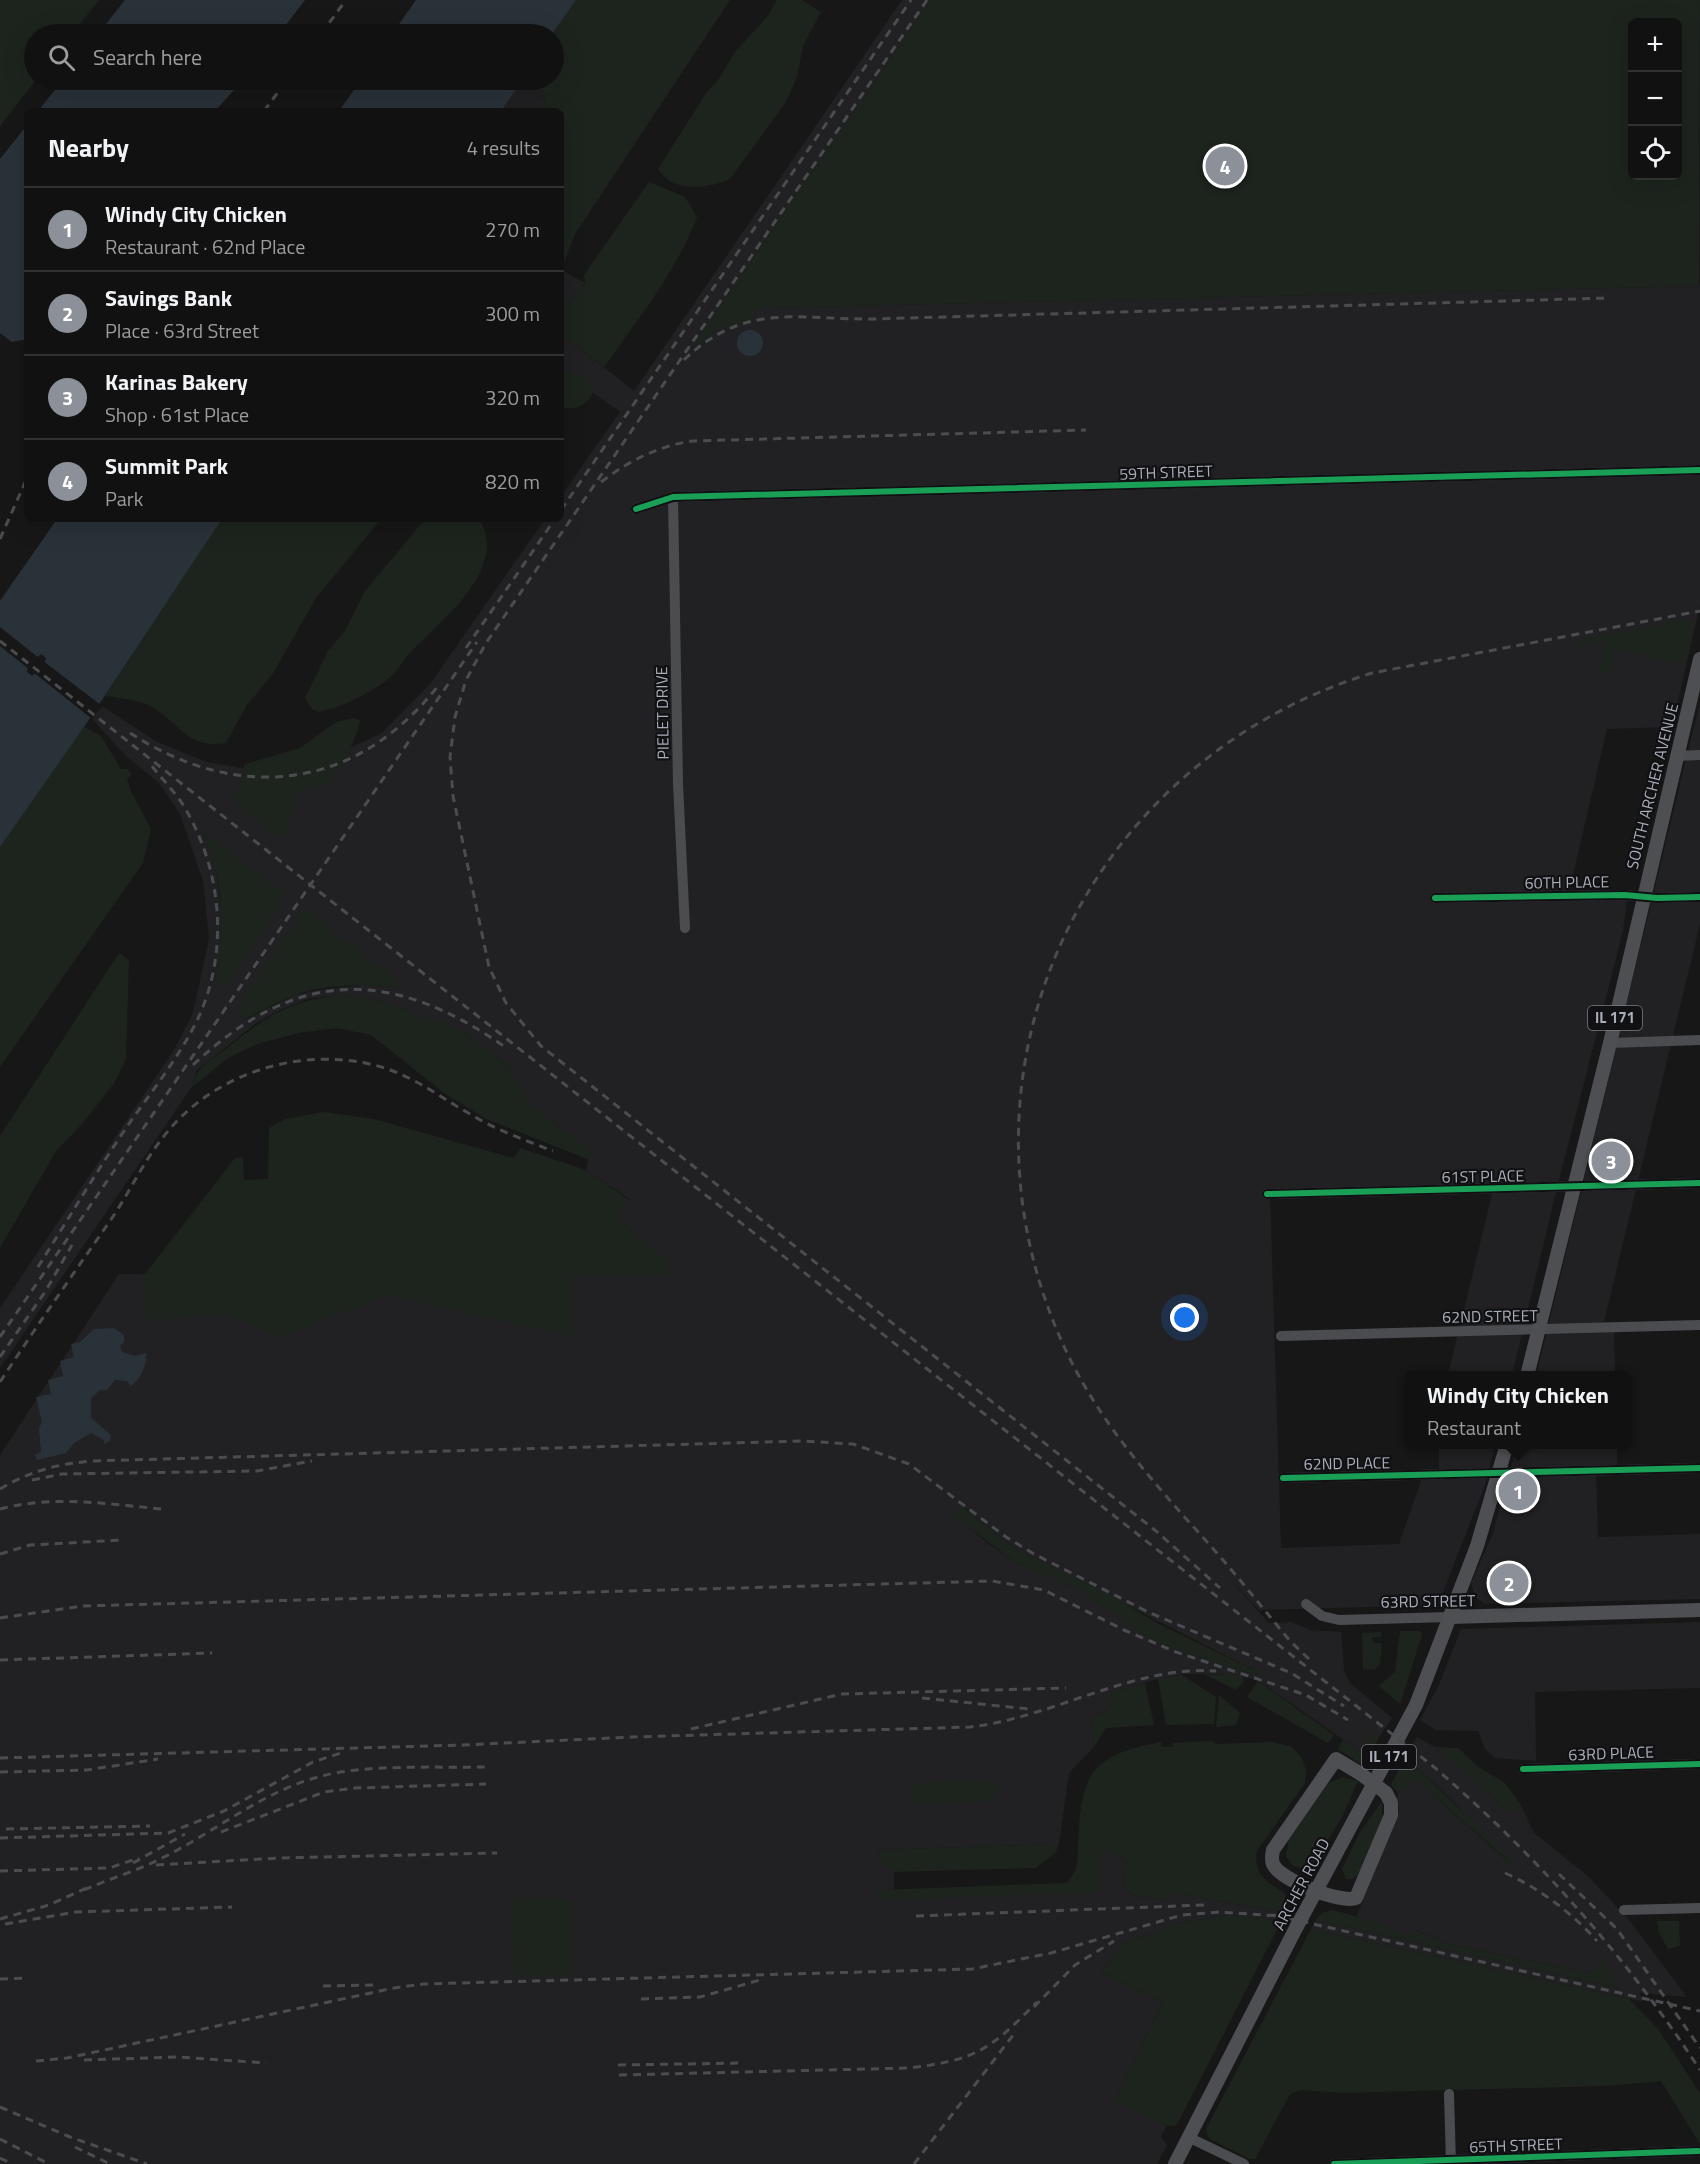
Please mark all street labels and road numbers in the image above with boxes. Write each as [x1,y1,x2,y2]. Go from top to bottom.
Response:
street label: 59TH STREET [1119,458,1214,486]
street label: PIELET DRIVE [649,666,675,760]
street label: SOUTH ARCHER AVENUE [1620,700,1684,872]
street label: 60TH PLACE [1524,869,1610,895]
road number: IL 171 [1588,1006,1642,1030]
street label: 61ST PLACE [1442,1163,1525,1189]
street label: 62ND STREET [1442,1303,1539,1329]
street label: 62ND PLACE [1303,1450,1391,1476]
street label: 63RD STREET [1380,1588,1476,1614]
street label: 63RD PLACE [1568,1740,1654,1766]
road number: IL 171 [1362,1745,1416,1769]
street label: ARCHER ROAD [1267,1834,1335,1934]
street label: 65TH STREET [1469,2131,1564,2159]

